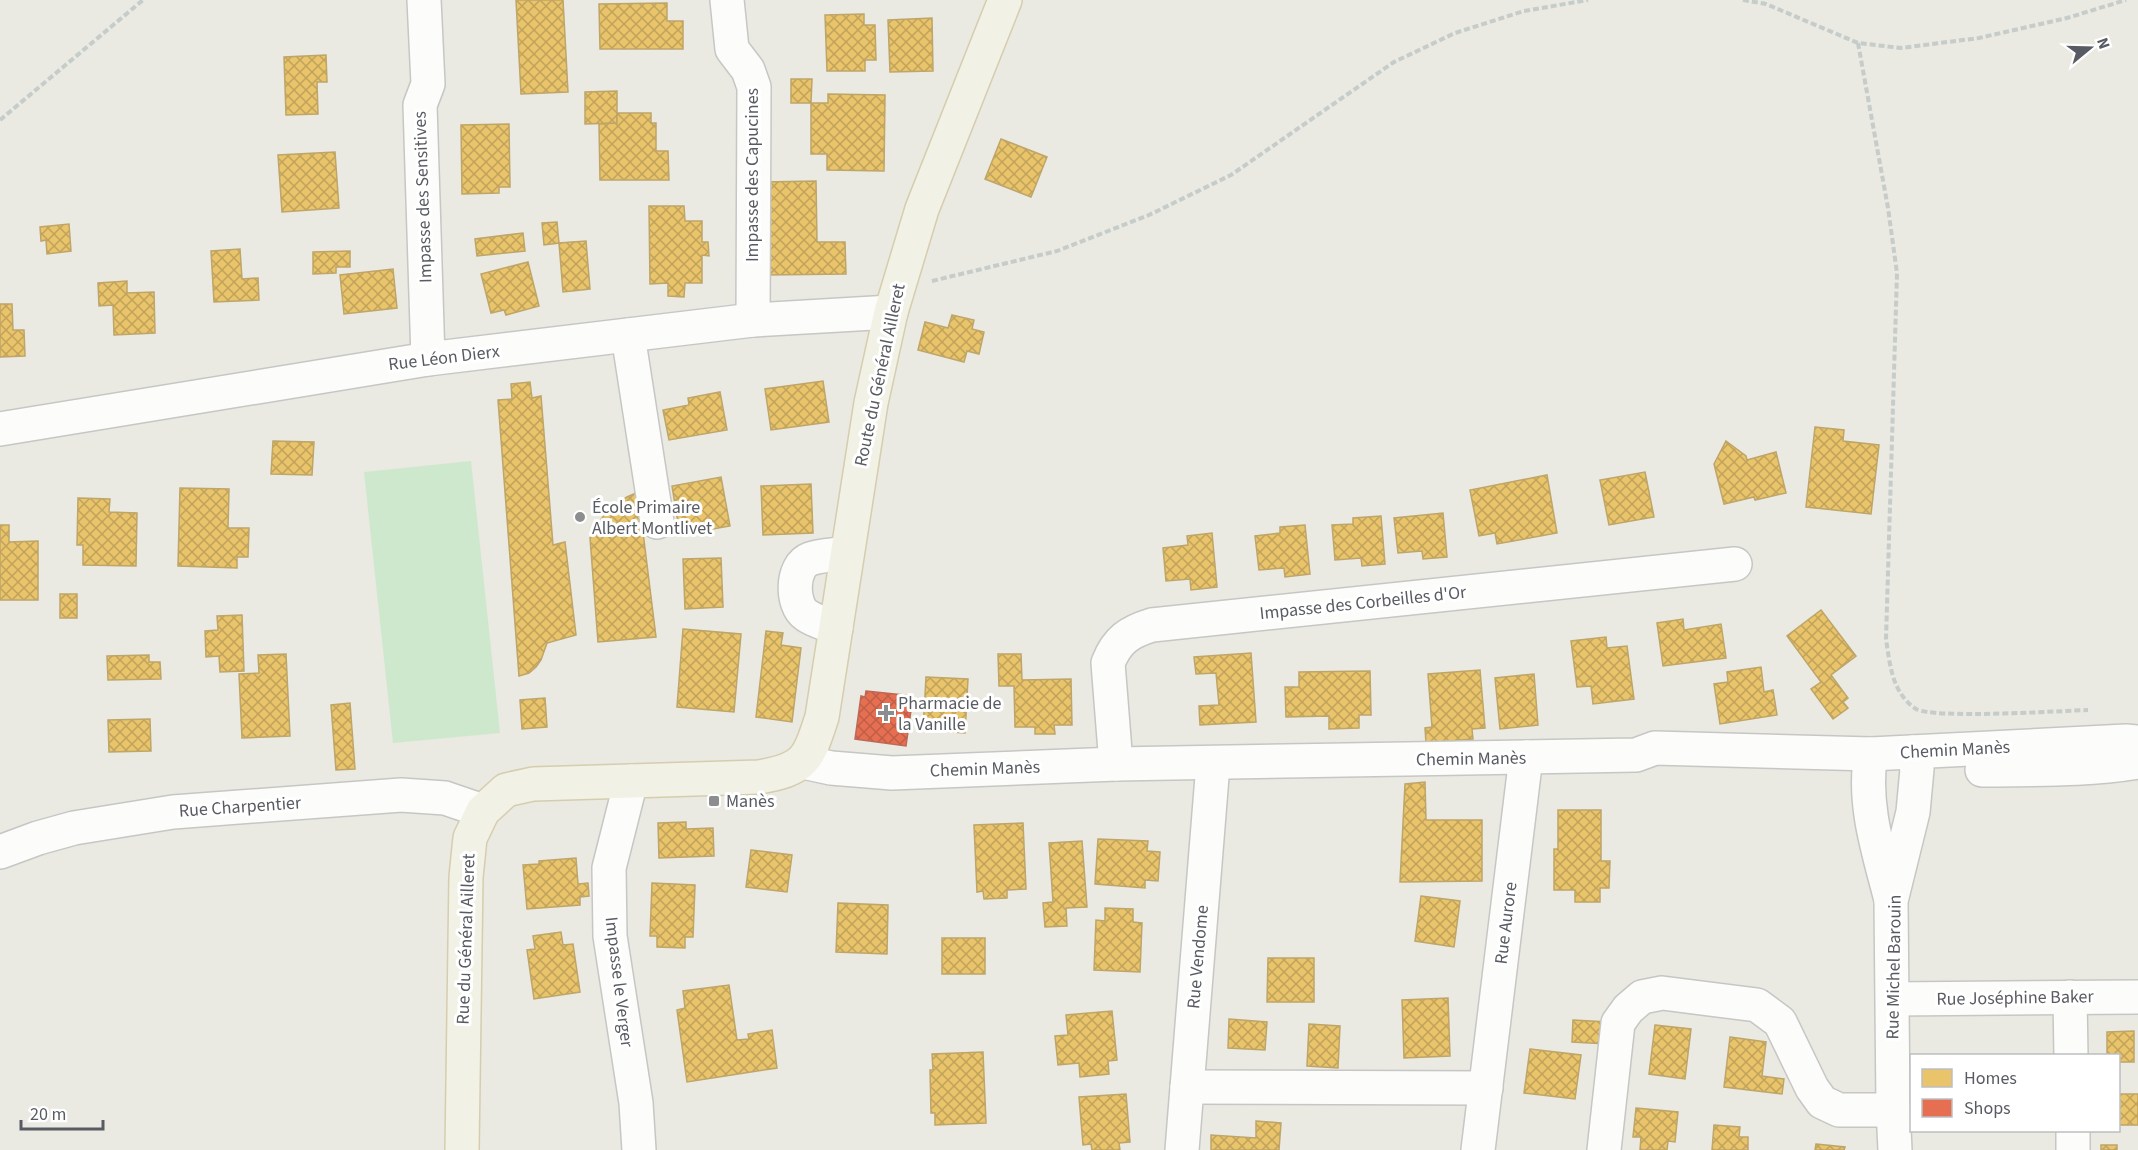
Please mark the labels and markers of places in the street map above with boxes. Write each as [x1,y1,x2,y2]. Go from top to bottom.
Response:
place label: École Primaire Albert Montlivet [592,495,712,541]
marker: École Primaire Albert Montlivet [573,510,587,524]
place label: Pharmacie de la Vanille [898,691,1001,737]
marker: Pharmacie de la Vanille [879,706,893,720]
place label: Manès [726,789,774,814]
marker: Manès [707,794,721,808]

